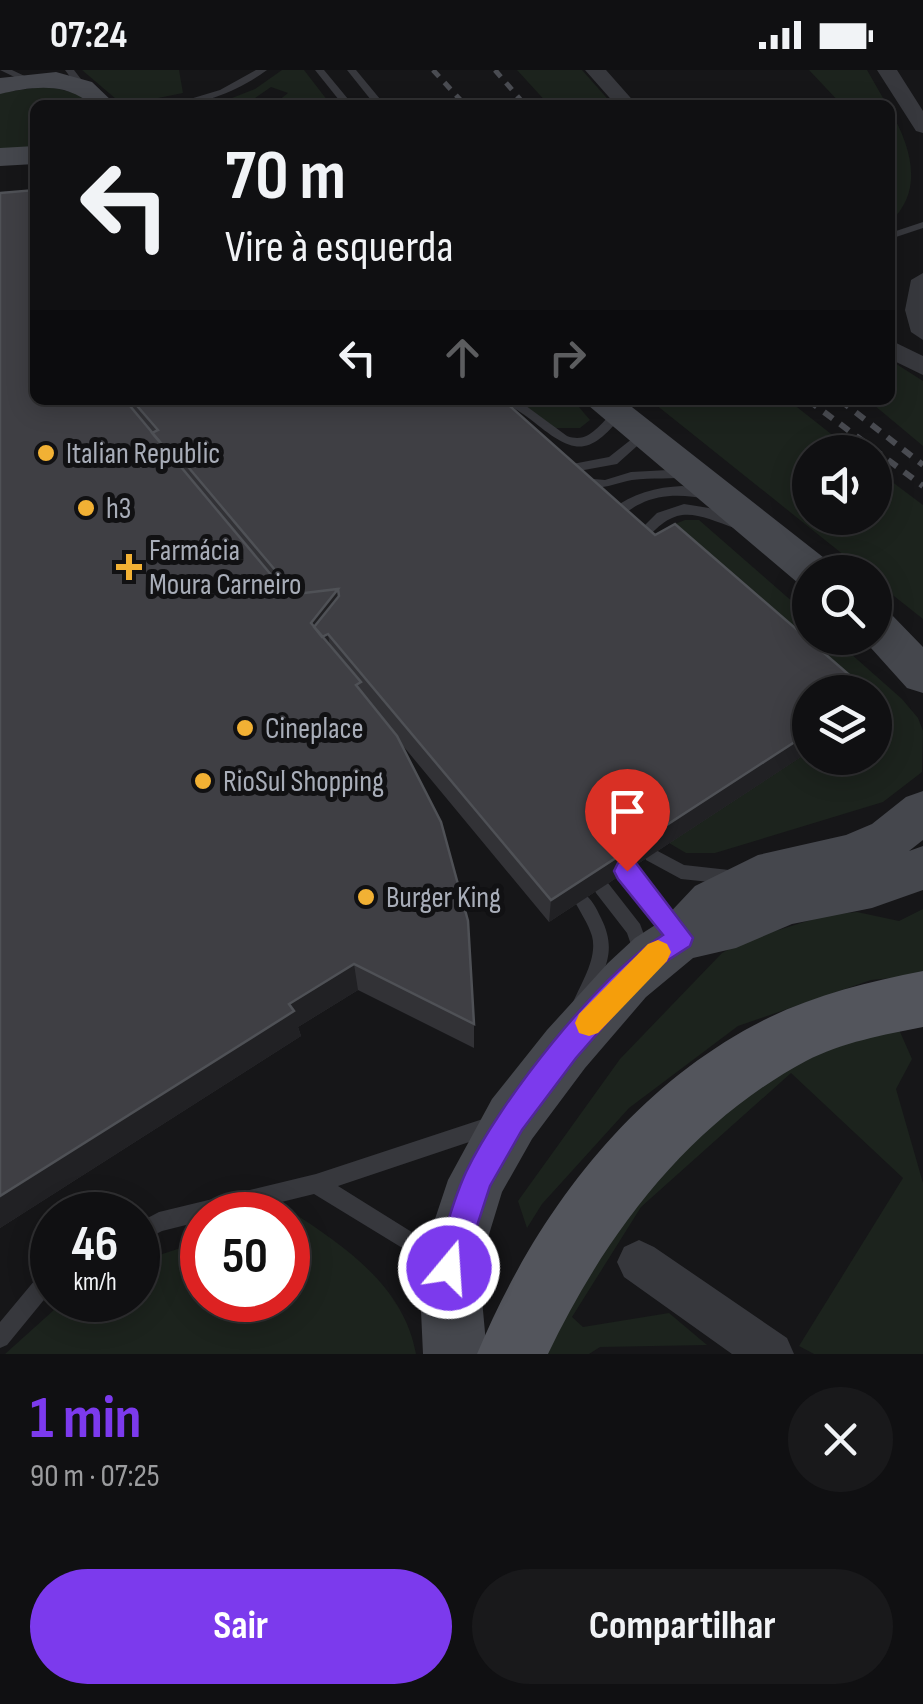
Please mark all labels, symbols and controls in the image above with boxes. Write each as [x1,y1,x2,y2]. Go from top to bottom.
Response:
text: 07:24 [50,13,127,58]
text: 70 m [225,135,346,219]
icon: left [60,140,190,270]
text: Vire à esquerda [225,220,454,275]
icon: left [330,330,385,385]
icon: ahead [435,330,490,385]
icon: right [540,330,595,385]
map controls [792,435,892,775]
button: sound [792,435,892,535]
place label: Italian Republic [66,436,220,472]
marker: Italian Republic [35,442,57,464]
place label: h3 [106,491,131,527]
marker: h3 [75,497,97,519]
place label: Farmácia Moura Carneiro [149,533,302,603]
button: search [792,555,892,655]
marker: Farmácia Moura Carneiro [118,556,140,578]
button: layers [792,675,892,775]
place label: Cineplace [265,711,364,747]
marker: Cineplace [234,717,256,739]
place label: RioSul Shopping [223,764,384,800]
pin [585,769,670,872]
marker: RioSul Shopping [192,770,214,792]
icon: arrive [600,784,655,839]
place label: Burger King [386,880,501,916]
marker: Burger King [355,886,377,908]
speed limit sign: 50 [180,1192,310,1322]
text: 46 [72,1215,118,1275]
position arrow [397,1216,501,1320]
text: km/h [73,1267,117,1298]
text: 1 min [30,1383,142,1455]
button: close [788,1387,893,1492]
text: 90 m · 07:25 [30,1457,159,1496]
button: Sair [30,1569,452,1684]
button: Compartilhar [472,1569,893,1684]

